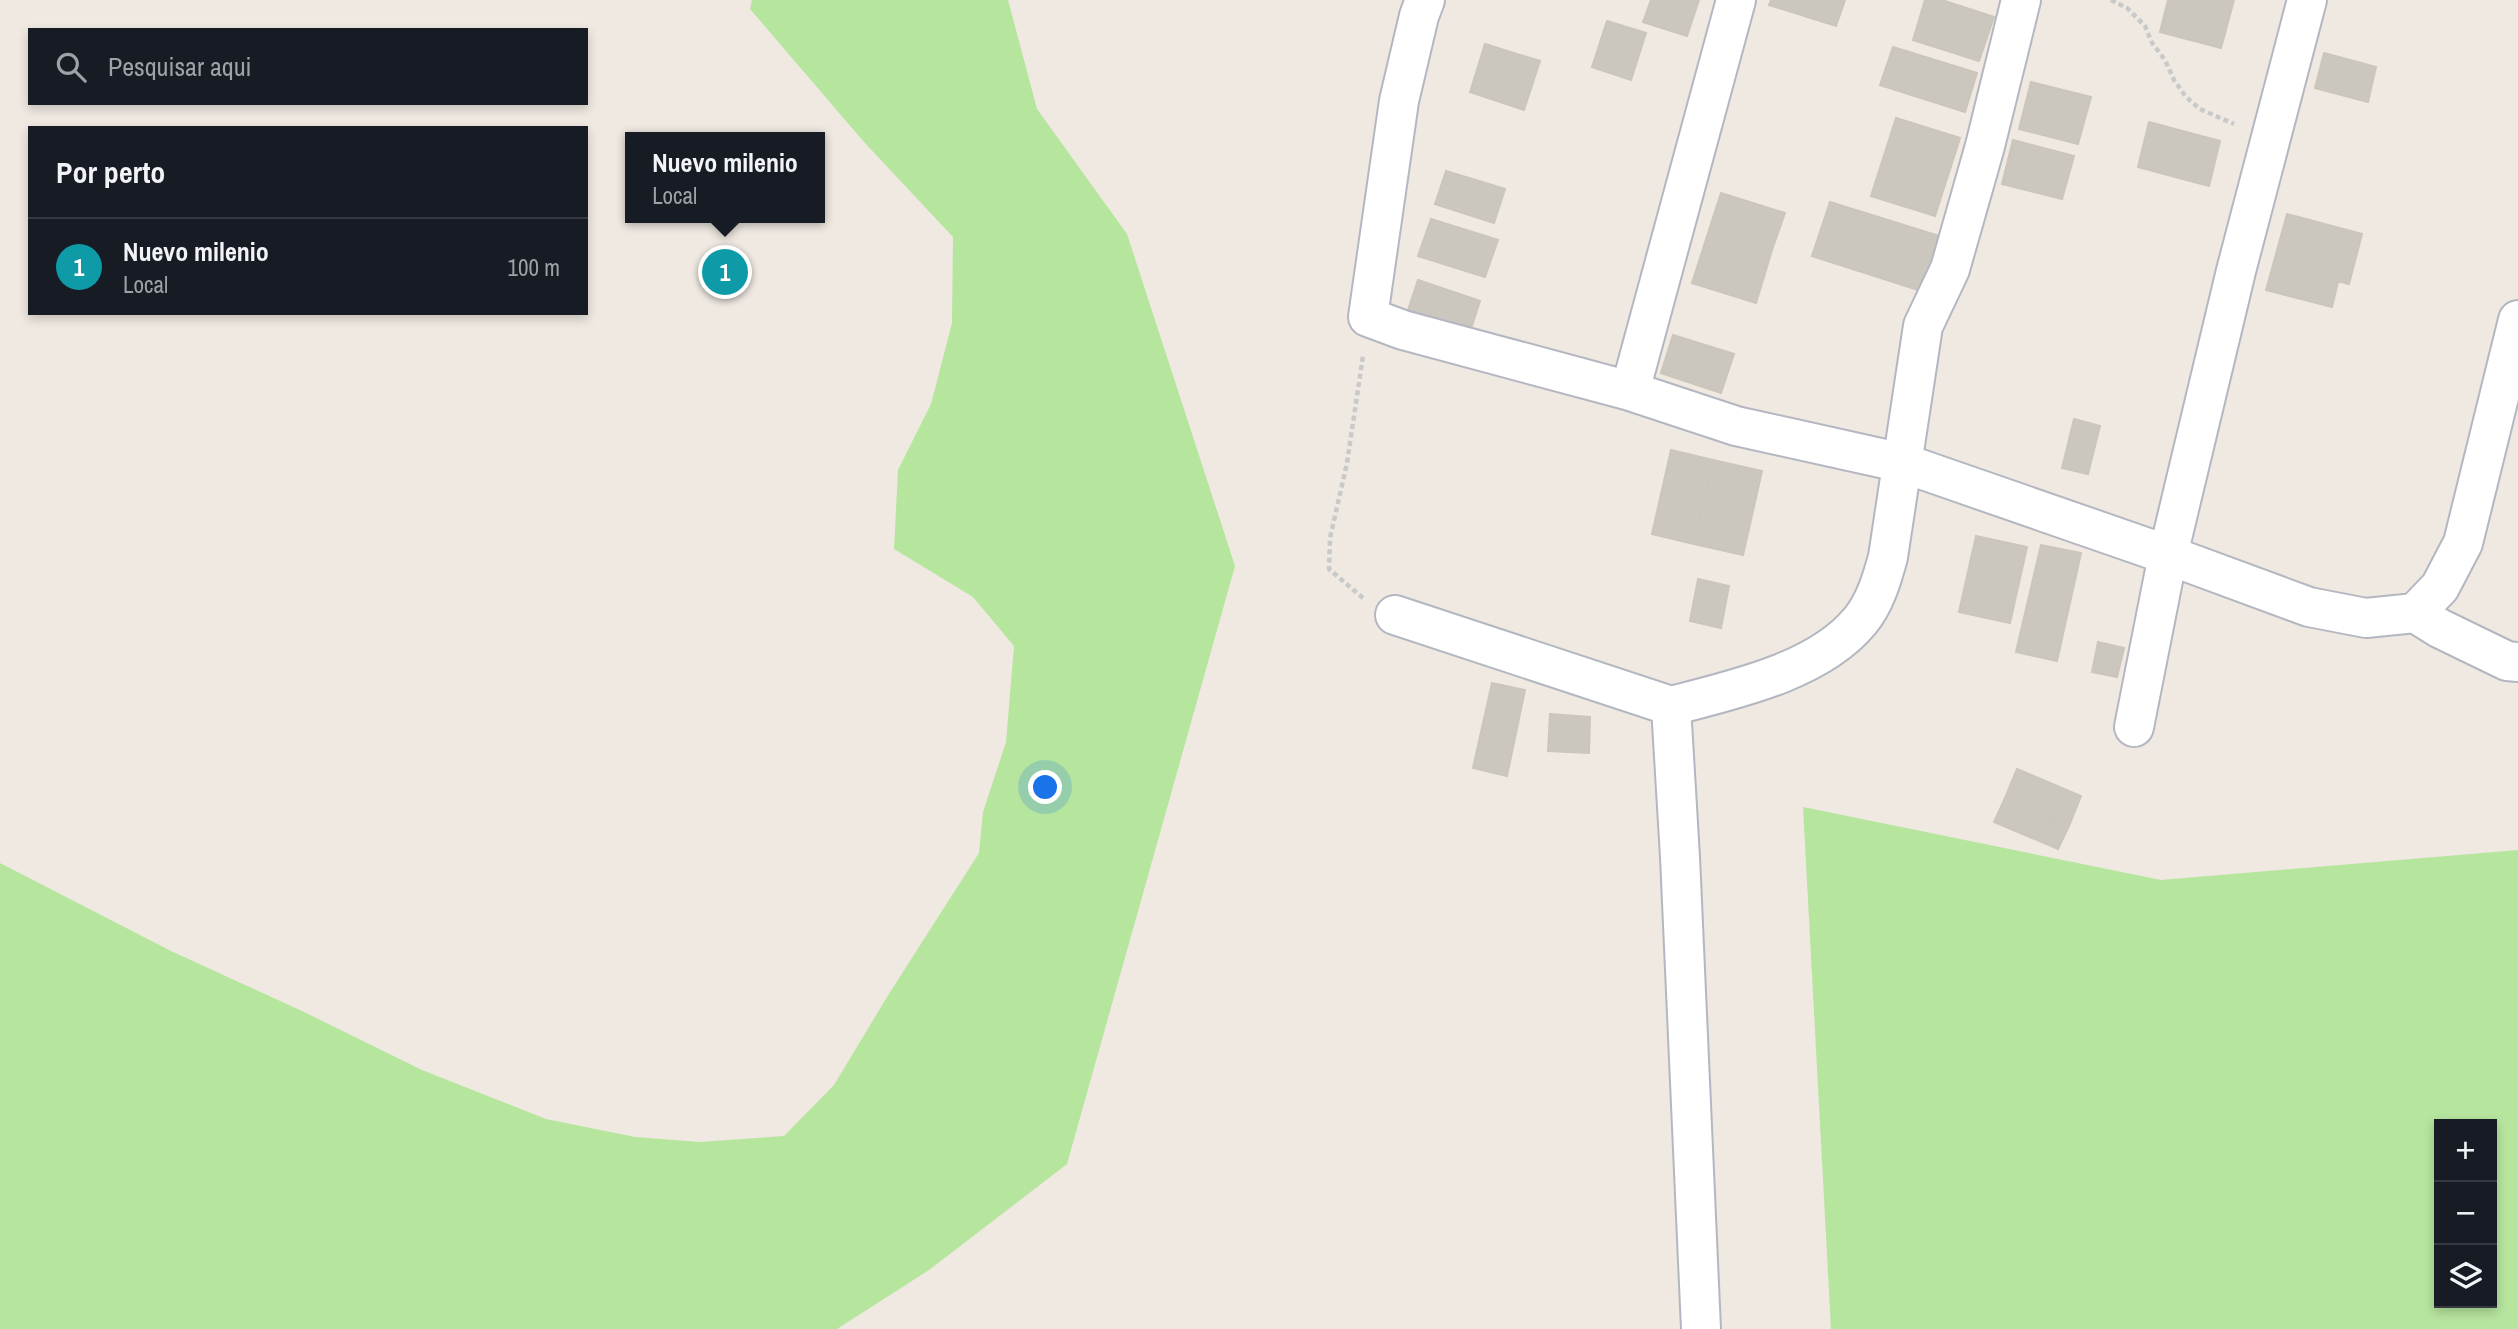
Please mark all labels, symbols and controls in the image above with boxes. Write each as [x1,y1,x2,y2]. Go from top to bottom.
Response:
search box [28,28,588,105]
icon: search [52,48,90,86]
text: Pesquisar aqui [108,49,251,84]
popup [625,132,825,223]
text: Nuevo milenio [652,145,798,180]
text: Por perto [56,152,165,192]
text: Local [652,180,697,211]
text: Nuevo milenio [123,234,269,269]
pin: 1 [702,246,748,298]
text: 1 [74,252,84,283]
text: 100 m [508,252,560,283]
text: Local [123,269,168,300]
your location [1028,770,1062,804]
map controls [2434,1119,2497,1308]
button: + [2434,1119,2497,1182]
button: − [2434,1182,2497,1245]
button: layers [2434,1245,2497,1308]

